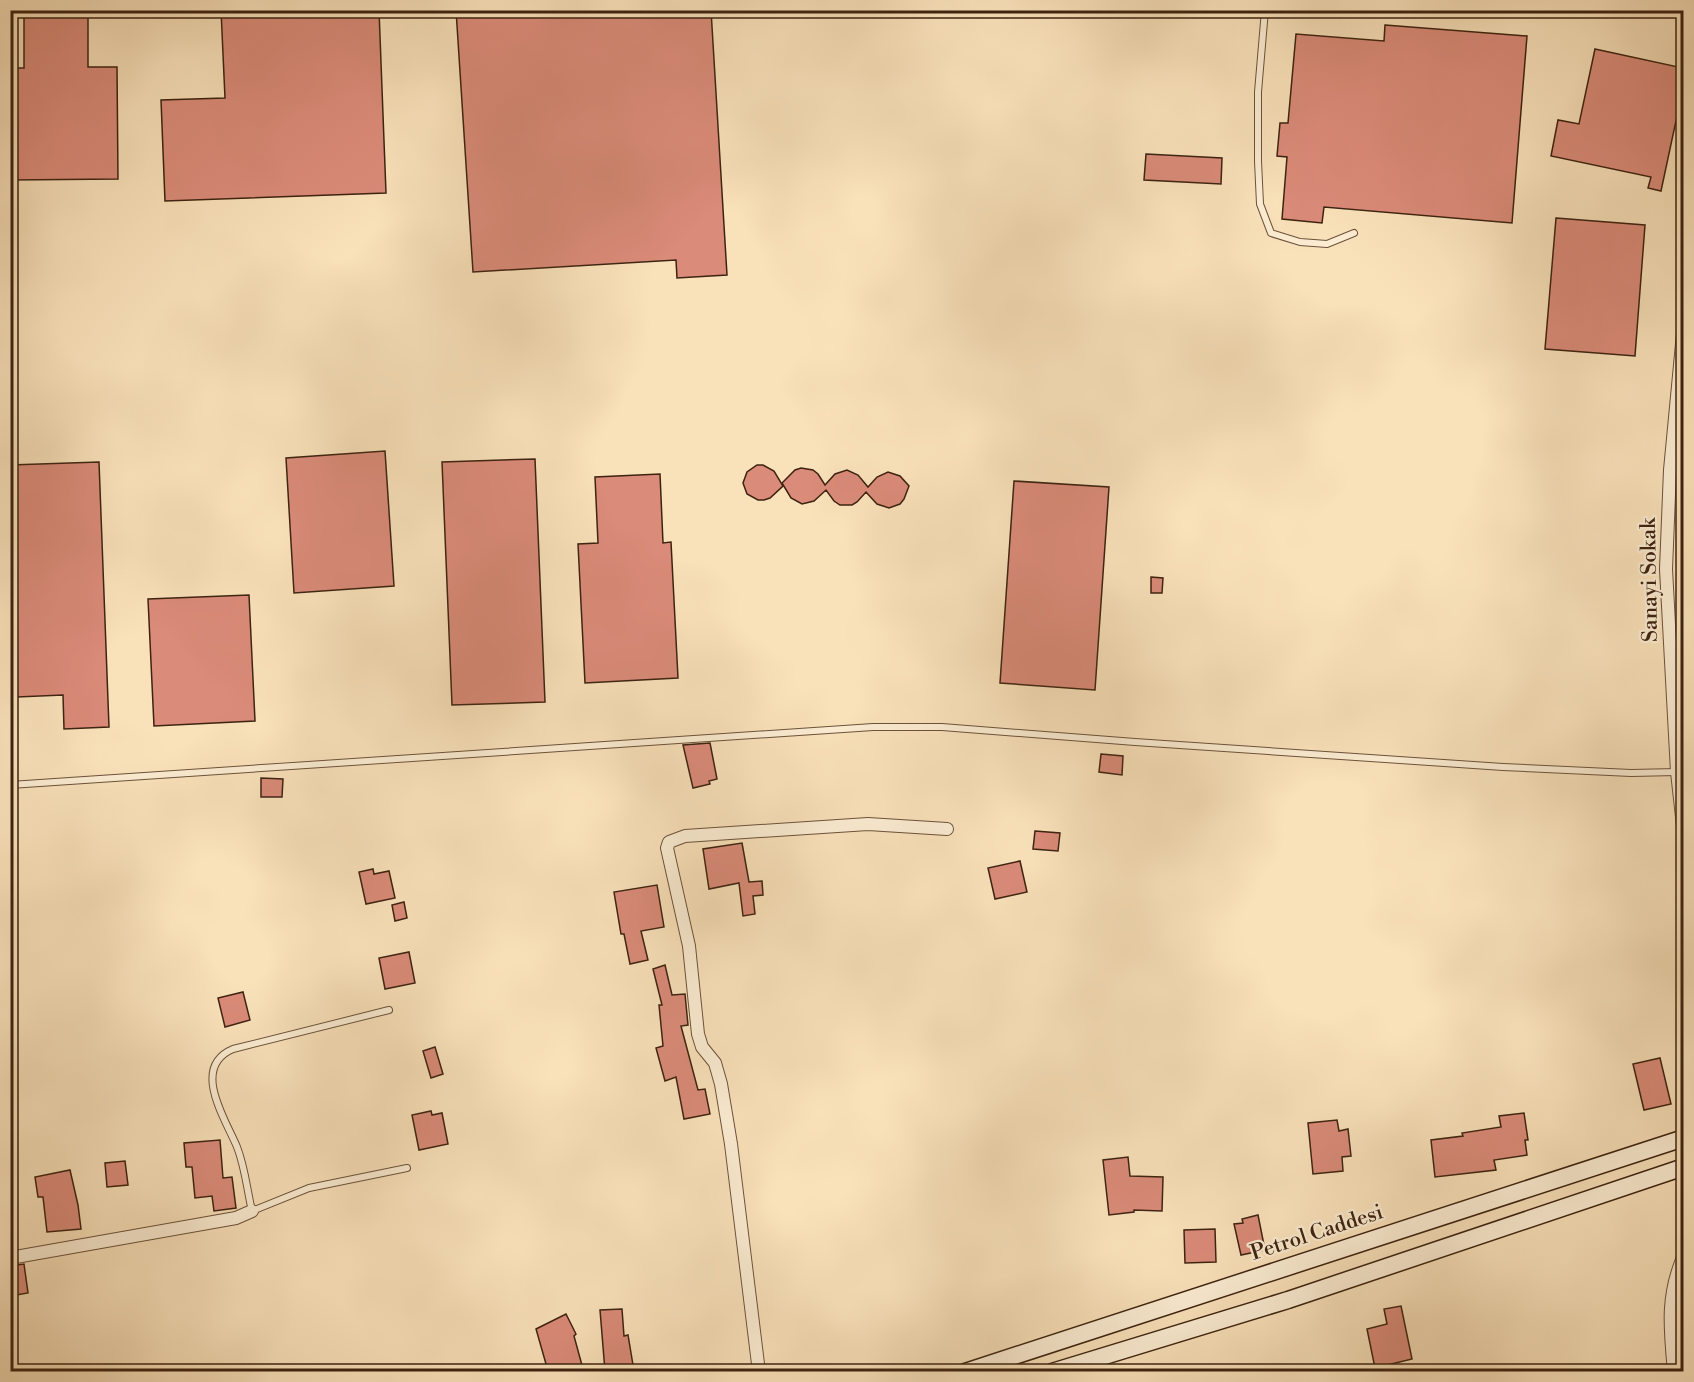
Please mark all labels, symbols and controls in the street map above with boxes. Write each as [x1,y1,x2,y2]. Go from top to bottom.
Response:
street label: Sanayi Sokak [1636,517,1664,642]
street label: Petrol Caddesi [1247,1199,1387,1267]

